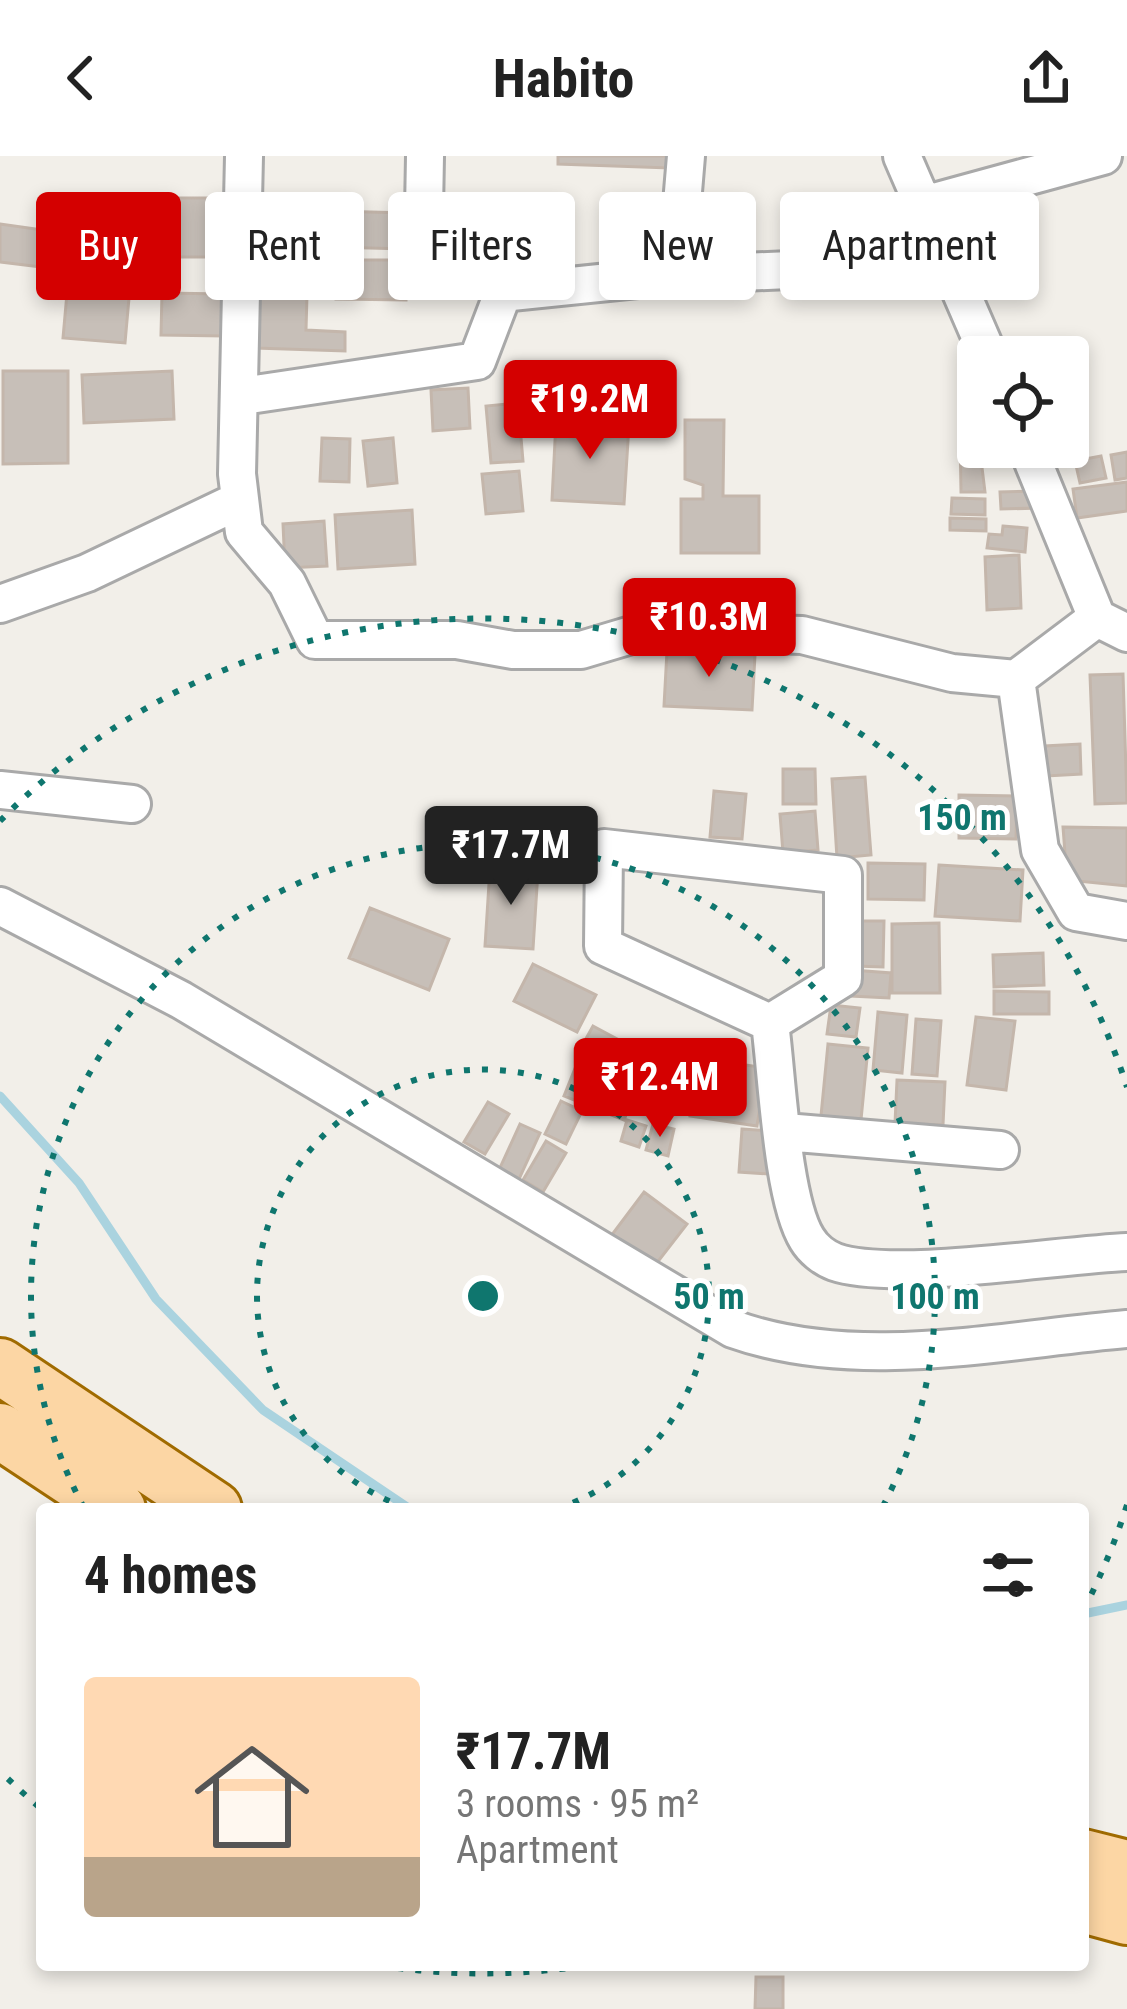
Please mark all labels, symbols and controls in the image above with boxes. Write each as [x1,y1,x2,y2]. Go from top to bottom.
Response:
icon: back [48,45,114,111]
icon: share [1013,45,1079,111]
text: Habito [493,47,634,110]
chip: Buy [36,192,181,300]
chip: Rent [205,192,364,300]
chip: Filters [388,192,575,300]
chip: New [599,192,756,300]
chip: Apartment [780,192,1039,300]
map controls [957,336,1089,468]
button: locate [957,336,1089,468]
pin: ₹19.2M [492,360,688,462]
text: ₹19.2M [531,376,649,422]
pin: ₹10.3M [611,578,807,680]
text: ₹10.3M [650,594,768,640]
text: 150 m [917,797,1007,839]
pin: ₹17.7M [413,806,609,908]
text: ₹17.7M [452,822,570,868]
pin: ₹12.4M [562,1038,758,1140]
text: ₹12.4M [601,1054,719,1100]
centre of rings [462,1275,504,1317]
text: 50 m [673,1276,745,1318]
text: 100 m [890,1276,980,1318]
icon: filters [975,1542,1041,1608]
text: 4 homes [84,1546,257,1605]
text: ₹17.7M [456,1722,611,1781]
icon: home [180,1725,324,1869]
text: 3 rooms · 95 m² [456,1781,699,1827]
text: Apartment [456,1827,619,1873]

